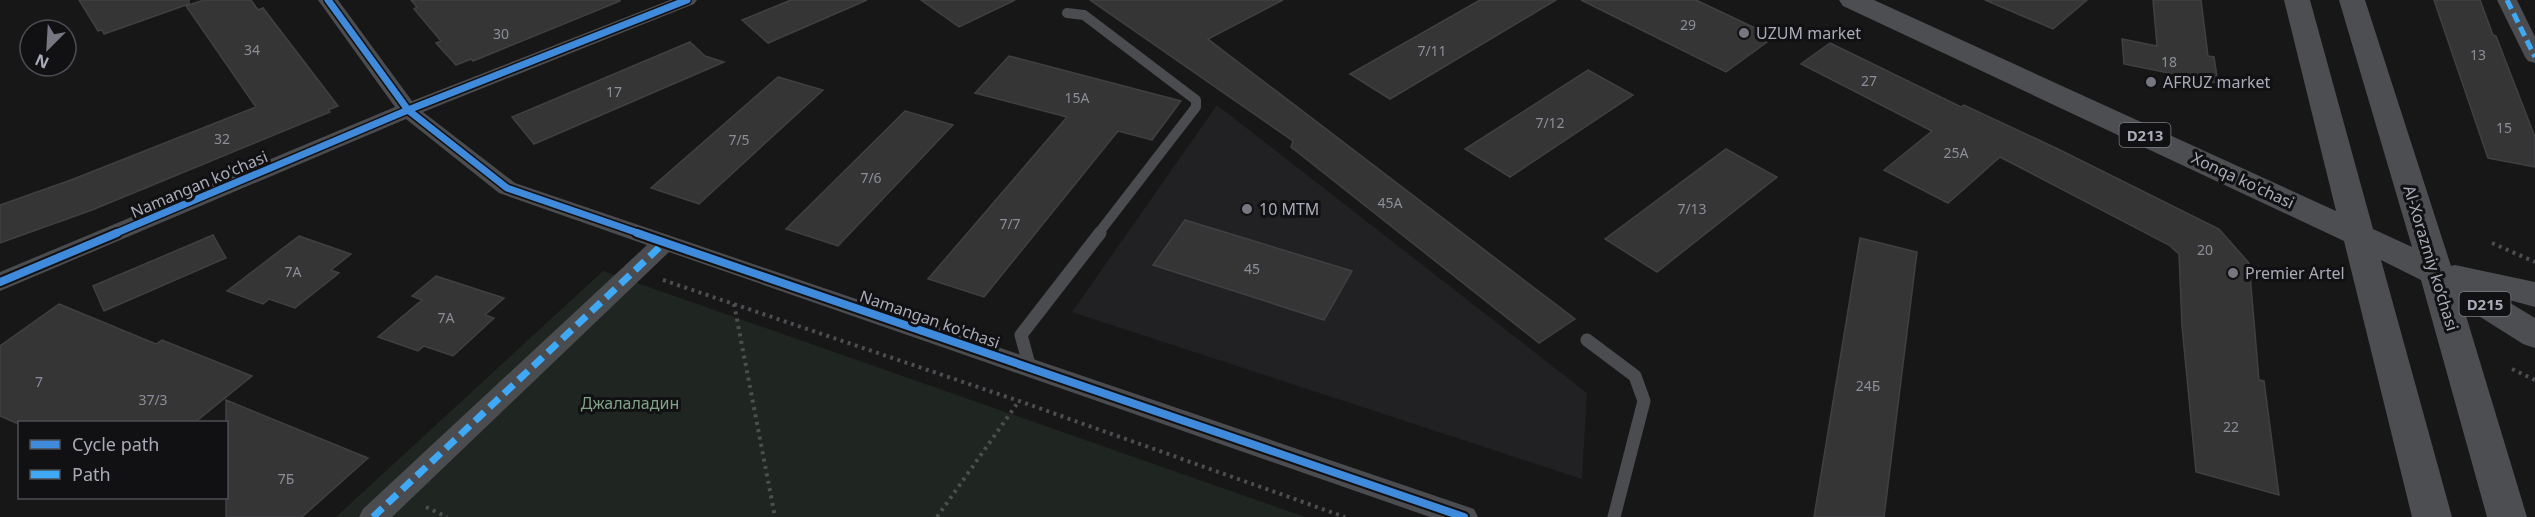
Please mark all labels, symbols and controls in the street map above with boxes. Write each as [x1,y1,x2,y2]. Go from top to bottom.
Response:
house number: 29 [1680,15,1696,34]
north arrow [18,18,78,78]
place label: UZUM market [1756,22,1861,44]
house number: 30 [493,24,509,43]
marker: UZUM market [1737,26,1751,40]
house number: 34 [244,40,260,59]
house number: 7/11 [1417,41,1447,60]
house number: 13 [2470,45,2486,64]
text: N [31,49,52,74]
house number: 18 [2161,52,2177,71]
house number: 27 [1861,71,1877,90]
place label: AFRUZ market [2163,71,2271,93]
marker: AFRUZ market [2144,75,2158,89]
house number: 17 [606,82,622,101]
house number: 15А [1065,88,1090,107]
house number: 7/12 [1535,113,1565,132]
house number: 15 [2496,118,2512,137]
road number: D213 [2120,123,2170,147]
house number: 32 [214,129,230,148]
house number: 7/5 [728,130,750,149]
house number: 25A [1944,143,1969,162]
street label: Namangan ko'chasi [127,145,271,223]
street label: Xonqa ko'chasi [2188,147,2298,213]
house number: 7/6 [860,168,882,187]
street label: Al-Xorazmiy ko’chasi [2398,183,2464,333]
house number: 45A [1378,193,1403,212]
place label: 10 MTM [1259,198,1319,220]
house number: 7/13 [1677,199,1707,218]
marker: 10 MTM [1240,202,1254,216]
house number: 7/7 [999,214,1021,233]
house number: 20 [2197,240,2213,259]
house number: 45 [1244,259,1260,278]
house number: 7A [285,262,302,281]
place label: Premier Artel [2245,262,2345,284]
marker: Premier Artel [2226,266,2240,280]
street label: Namangan ko'chasi [857,285,1003,353]
road number: D215 [2460,292,2510,316]
house number: 7A [438,308,455,327]
house number: 7 [35,372,43,391]
house number: 24Б [1856,376,1880,395]
house number: 37/3 [138,390,168,409]
park label: Джалаладин [581,392,679,414]
house number: 22 [2223,417,2239,436]
legend [18,421,228,499]
text: Cycle path [72,432,159,456]
text: Path [72,462,111,486]
house number: 7Б [278,469,294,488]

